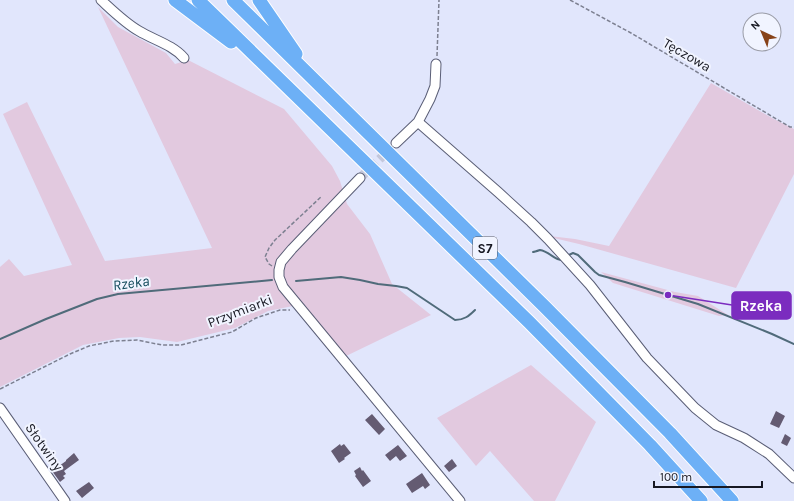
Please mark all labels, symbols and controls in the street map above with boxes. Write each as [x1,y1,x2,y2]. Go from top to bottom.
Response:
north arrow [742,12,782,52]
text: N [748,18,763,33]
street label: Tęczowa [660,35,714,75]
road number: S7 [473,237,497,259]
water label: Rzeka [112,272,150,294]
street label: Przymiarki [205,291,275,331]
callout: Rzeka [732,292,791,319]
text: Rzeka [740,297,782,315]
street label: Słotwiny [21,420,67,475]
scale bar [654,463,762,489]
text: 100 m [660,470,692,484]

